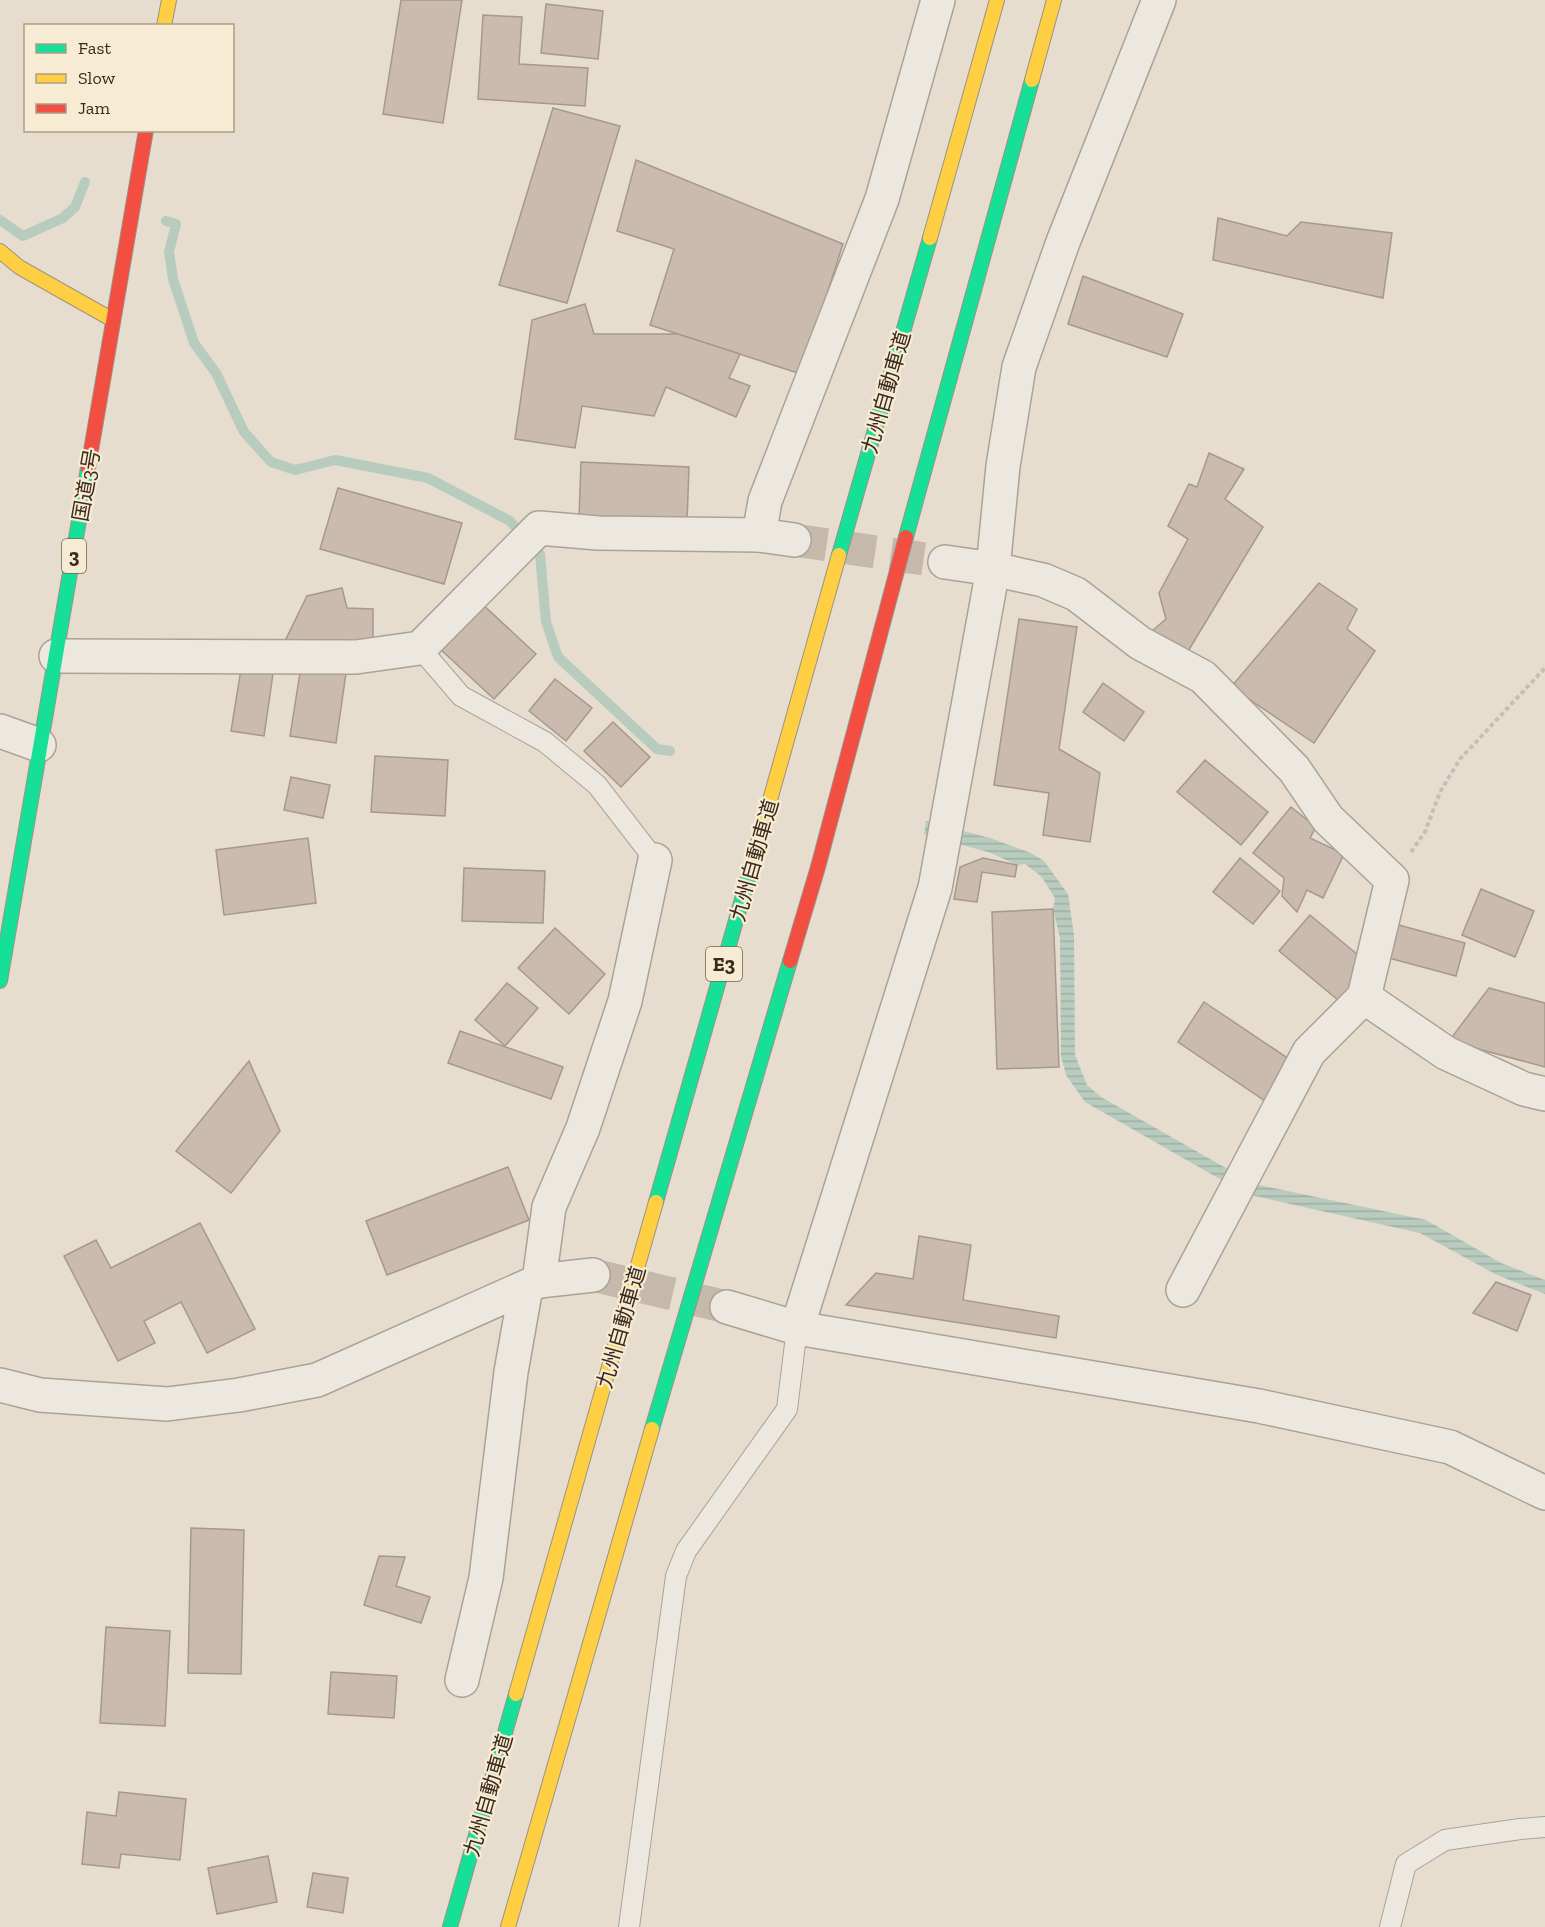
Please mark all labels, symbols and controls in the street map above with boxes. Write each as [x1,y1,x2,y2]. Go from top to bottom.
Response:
legend [24,24,234,132]
text: Fast [78,37,111,59]
text: Slow [78,67,115,89]
text: Jam [78,97,110,119]
street label: 九州自動車道 [857,328,915,456]
street label: 国道3号 [67,447,105,523]
road number: 3 [62,539,86,573]
street label: 九州自動車道 [725,796,783,924]
road number: E3 [706,947,742,981]
street label: 九州自動車道 [592,1263,650,1391]
street label: 九州自動車道 [459,1731,517,1859]

